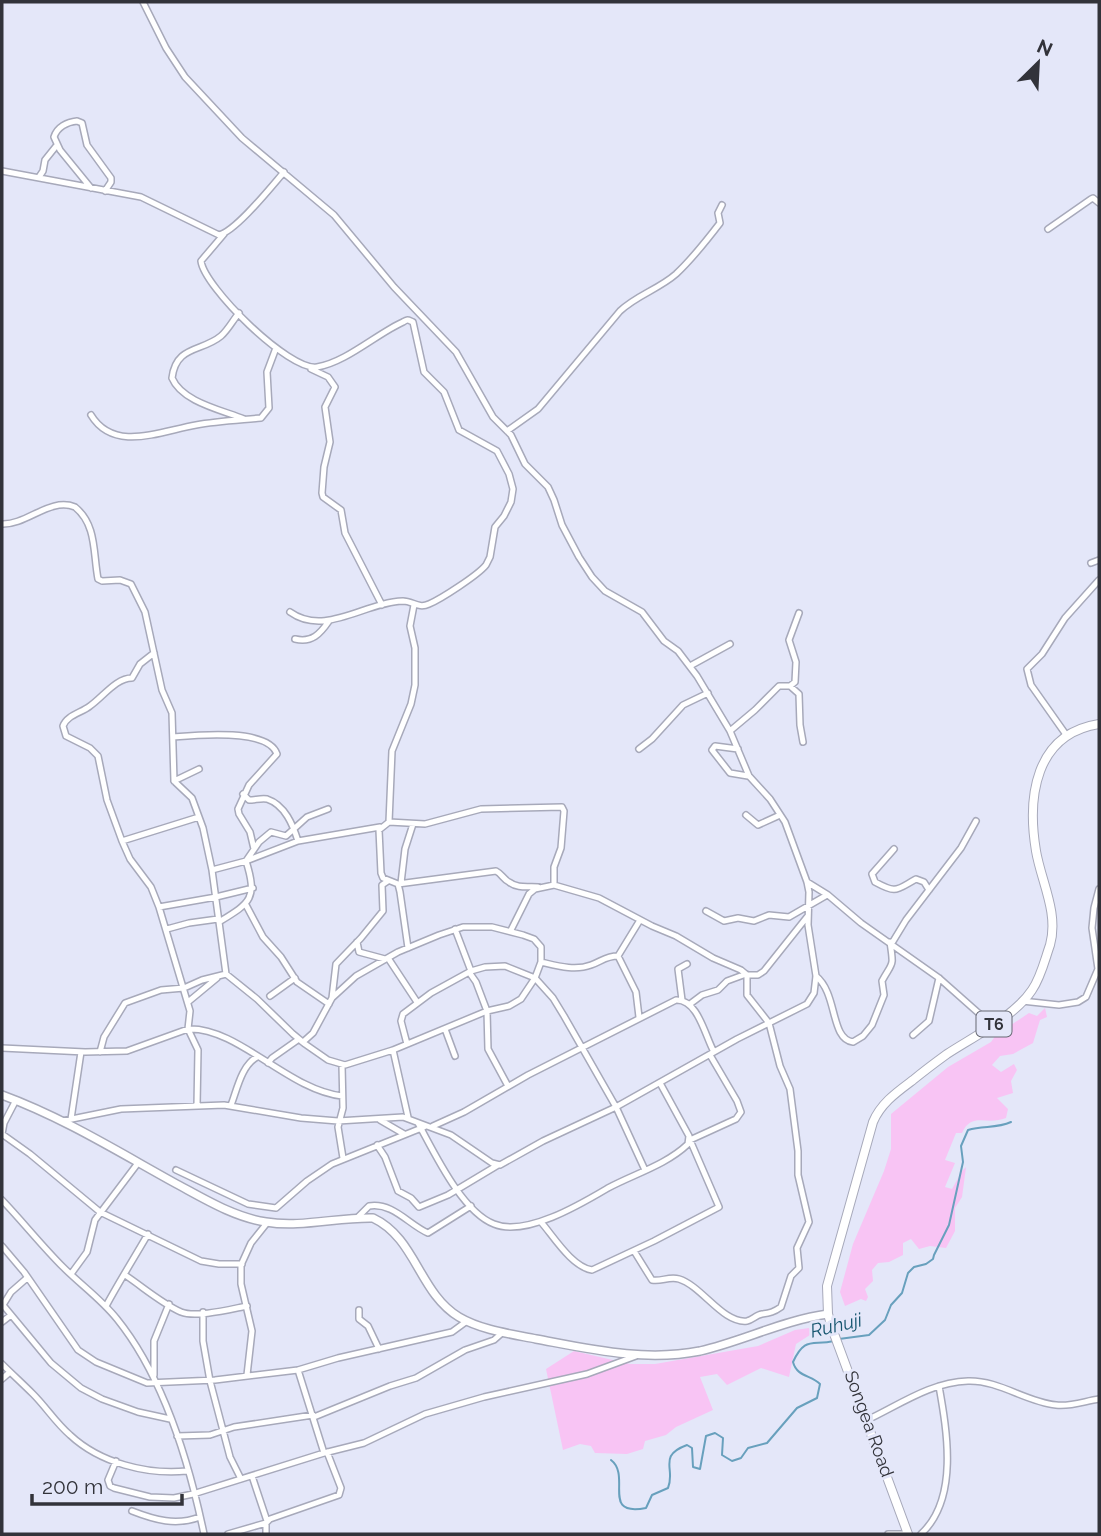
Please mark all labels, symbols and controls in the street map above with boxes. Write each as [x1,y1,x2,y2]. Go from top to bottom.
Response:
north arrow [1003,28,1073,98]
text: N [1034,34,1056,60]
road number: T6 [976,1012,1012,1036]
water label: Ruhuji [808,1308,865,1342]
street label: Songea Road [841,1368,898,1480]
scale bar [32,1462,182,1506]
text: 200 m [42,1474,103,1499]

